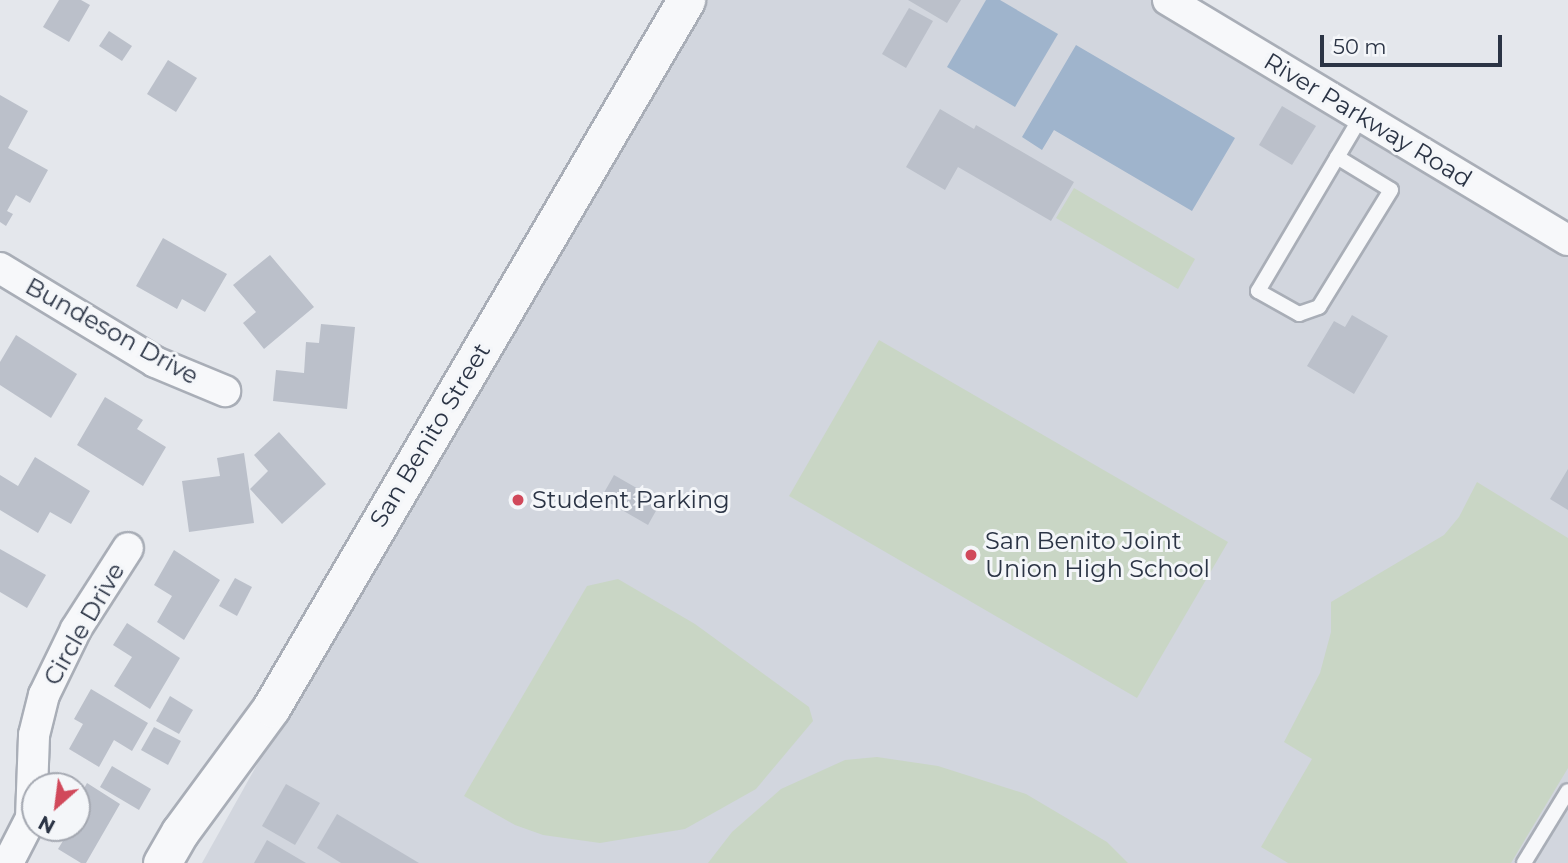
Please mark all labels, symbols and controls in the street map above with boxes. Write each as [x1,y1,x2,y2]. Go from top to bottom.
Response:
scale bar [1323,21,1505,65]
text: 50 m [1333,34,1387,59]
street label: River Parkway Road [1259,47,1477,193]
street label: Bundeson Drive [20,272,204,390]
street label: San Benito Street [364,338,496,532]
place label: Student Parking [532,486,730,514]
marker: Student Parking [510,492,526,508]
place label: San Benito Joint Union High School [985,527,1210,583]
marker: San Benito Joint Union High School [963,547,979,563]
street label: Circle Drive [37,558,131,690]
north arrow [21,772,91,842]
text: N [35,810,59,838]

